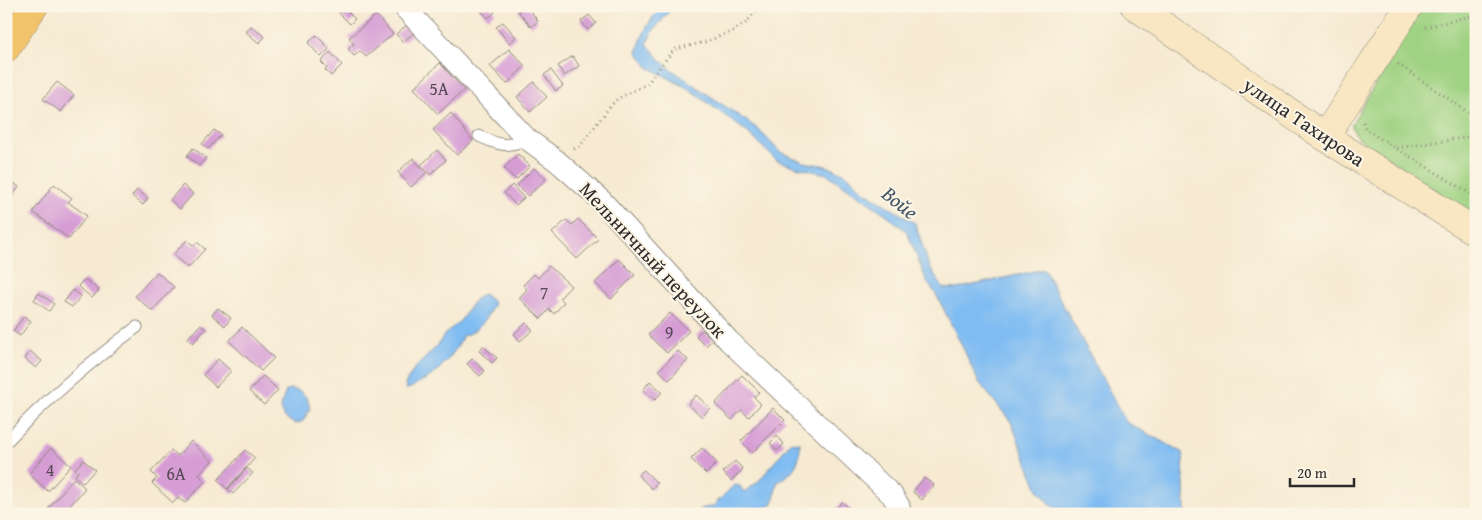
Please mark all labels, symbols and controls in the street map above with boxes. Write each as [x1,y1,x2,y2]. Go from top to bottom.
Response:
street label: улица Тахирова [1237,69,1371,173]
house number: 5А [429,75,449,102]
street label: Мельничный переулок [573,175,734,345]
water label: Войе [875,178,925,227]
house number: 7 [540,279,548,306]
house number: 9 [665,319,673,346]
scale bar [1290,455,1353,487]
house number: 4 [46,456,54,483]
house number: 6А [166,460,186,487]
text: 20 m [1297,462,1328,483]

